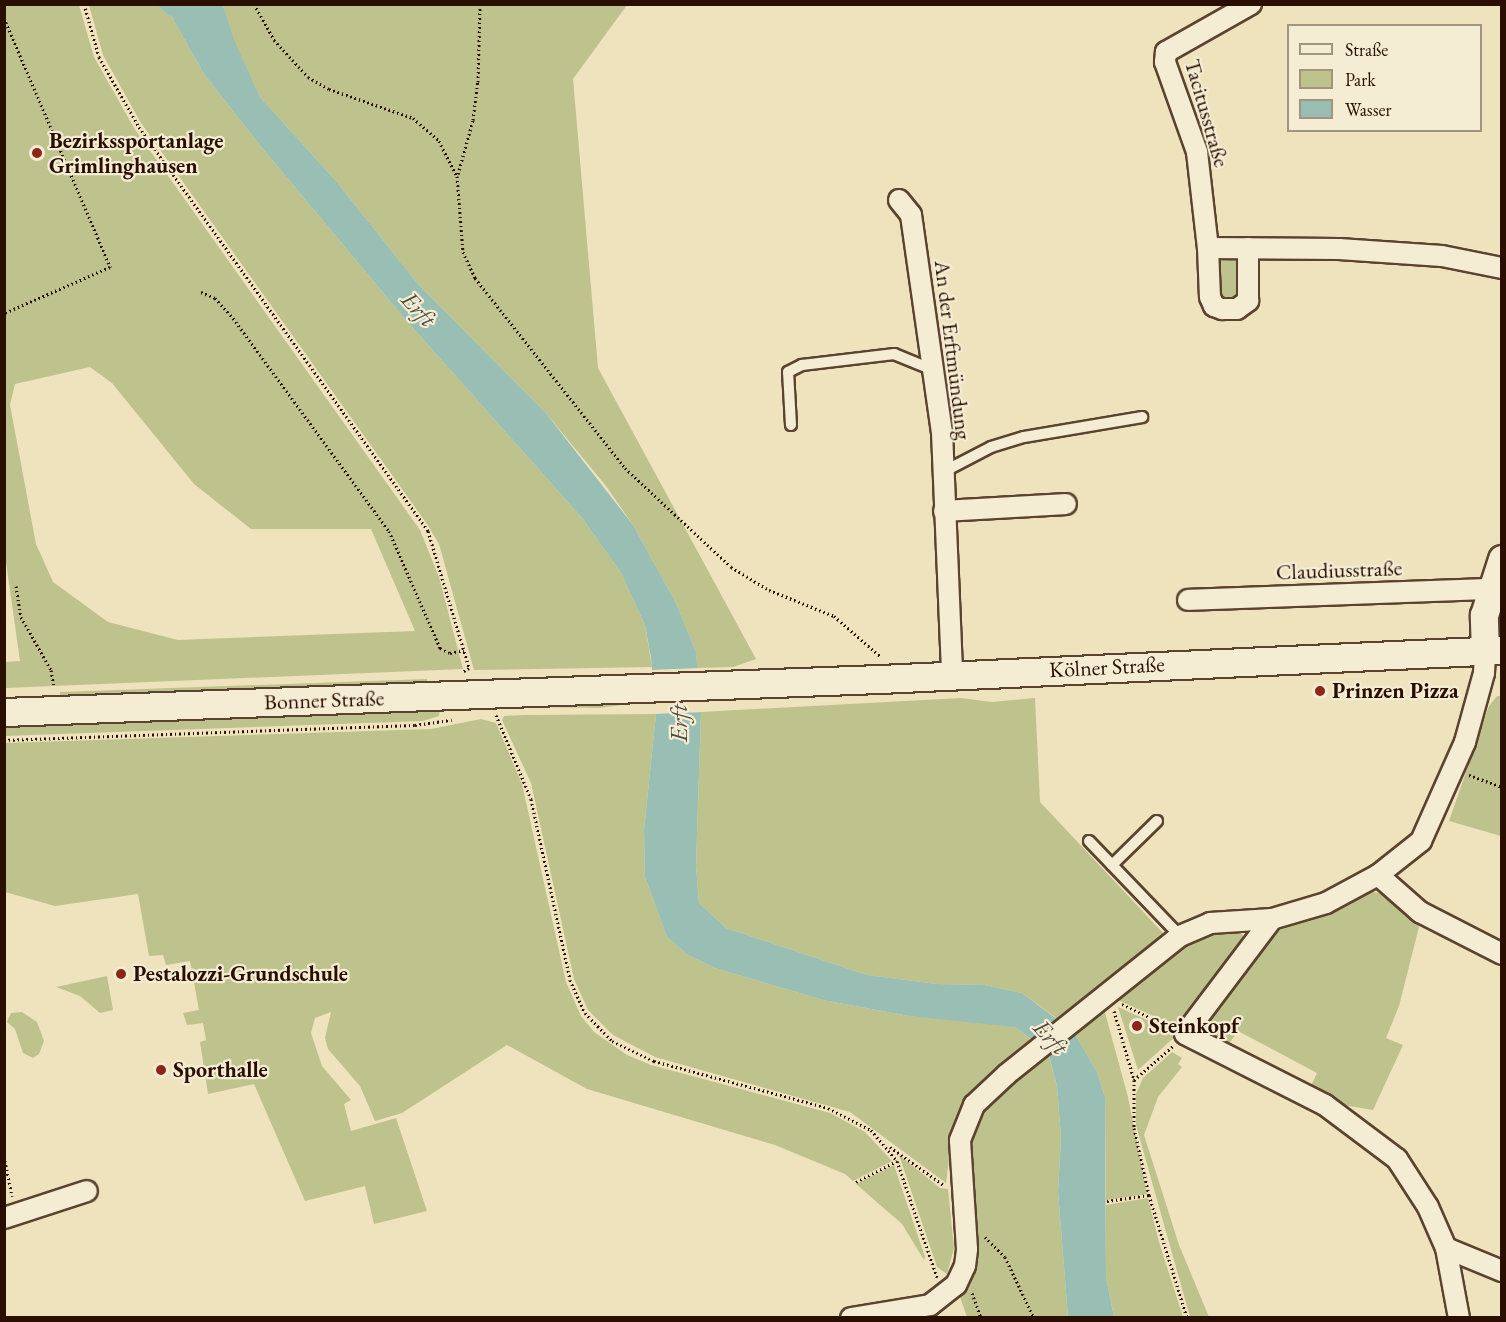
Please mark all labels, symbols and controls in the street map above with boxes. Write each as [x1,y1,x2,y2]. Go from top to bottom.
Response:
legend [1287,24,1482,132]
text: Straße [1345,38,1388,61]
street label: Tacitusstraße [1179,56,1235,170]
text: Park [1345,68,1376,91]
text: Wasser [1345,98,1392,121]
place label: Bezirkssportanlage Grimlinghausen [49,127,224,178]
marker: Bezirkssportanlage Grimlinghausen [30,146,44,160]
street label: An der Erftmündung [929,259,977,441]
water label: Erft [396,285,442,333]
street label: Claudiusstraße [1275,555,1403,585]
street label: Kölner Straße [1049,651,1165,683]
place label: Prinzen Pizza [1332,678,1459,704]
marker: Prinzen Pizza [1313,684,1327,698]
street label: Bonner Straße [263,685,385,715]
water label: Erft [665,704,693,742]
place label: Pestalozzi-Grundschule [133,961,348,987]
marker: Pestalozzi-Grundschule [114,967,128,981]
water label: Erft [1028,1013,1074,1061]
place label: Steinkopf [1149,1013,1239,1039]
marker: Steinkopf [1130,1019,1144,1033]
place label: Sporthalle [173,1057,268,1083]
marker: Sporthalle [154,1063,168,1077]

